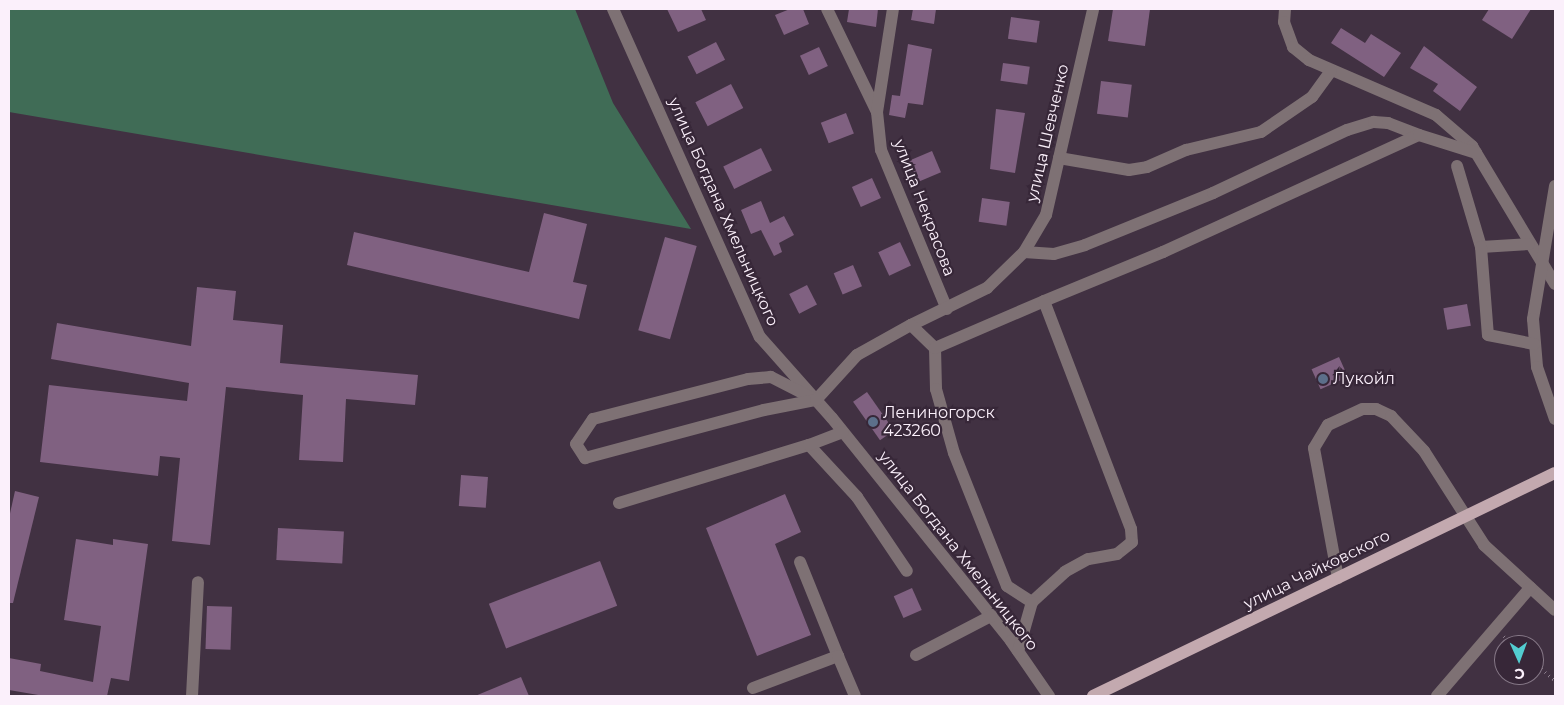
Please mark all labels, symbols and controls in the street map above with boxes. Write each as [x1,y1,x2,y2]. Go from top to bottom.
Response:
street label: улица Шевченко [1023,62,1073,204]
street label: улица Богдана Хмельницкого [664,95,782,329]
street label: улица Некрасова [889,137,959,279]
place label: Лукойл [1333,369,1395,389]
marker: Лукойл [1317,373,1329,385]
place label: Лениногорск 423260 [883,403,995,441]
marker: Лениногорск 423260 [867,416,879,428]
street label: улица Богдана Хмельницкого [874,447,1042,655]
street label: улица Чайковского [1241,526,1393,614]
north arrow [1494,635,1544,685]
text: С [1514,665,1525,683]

